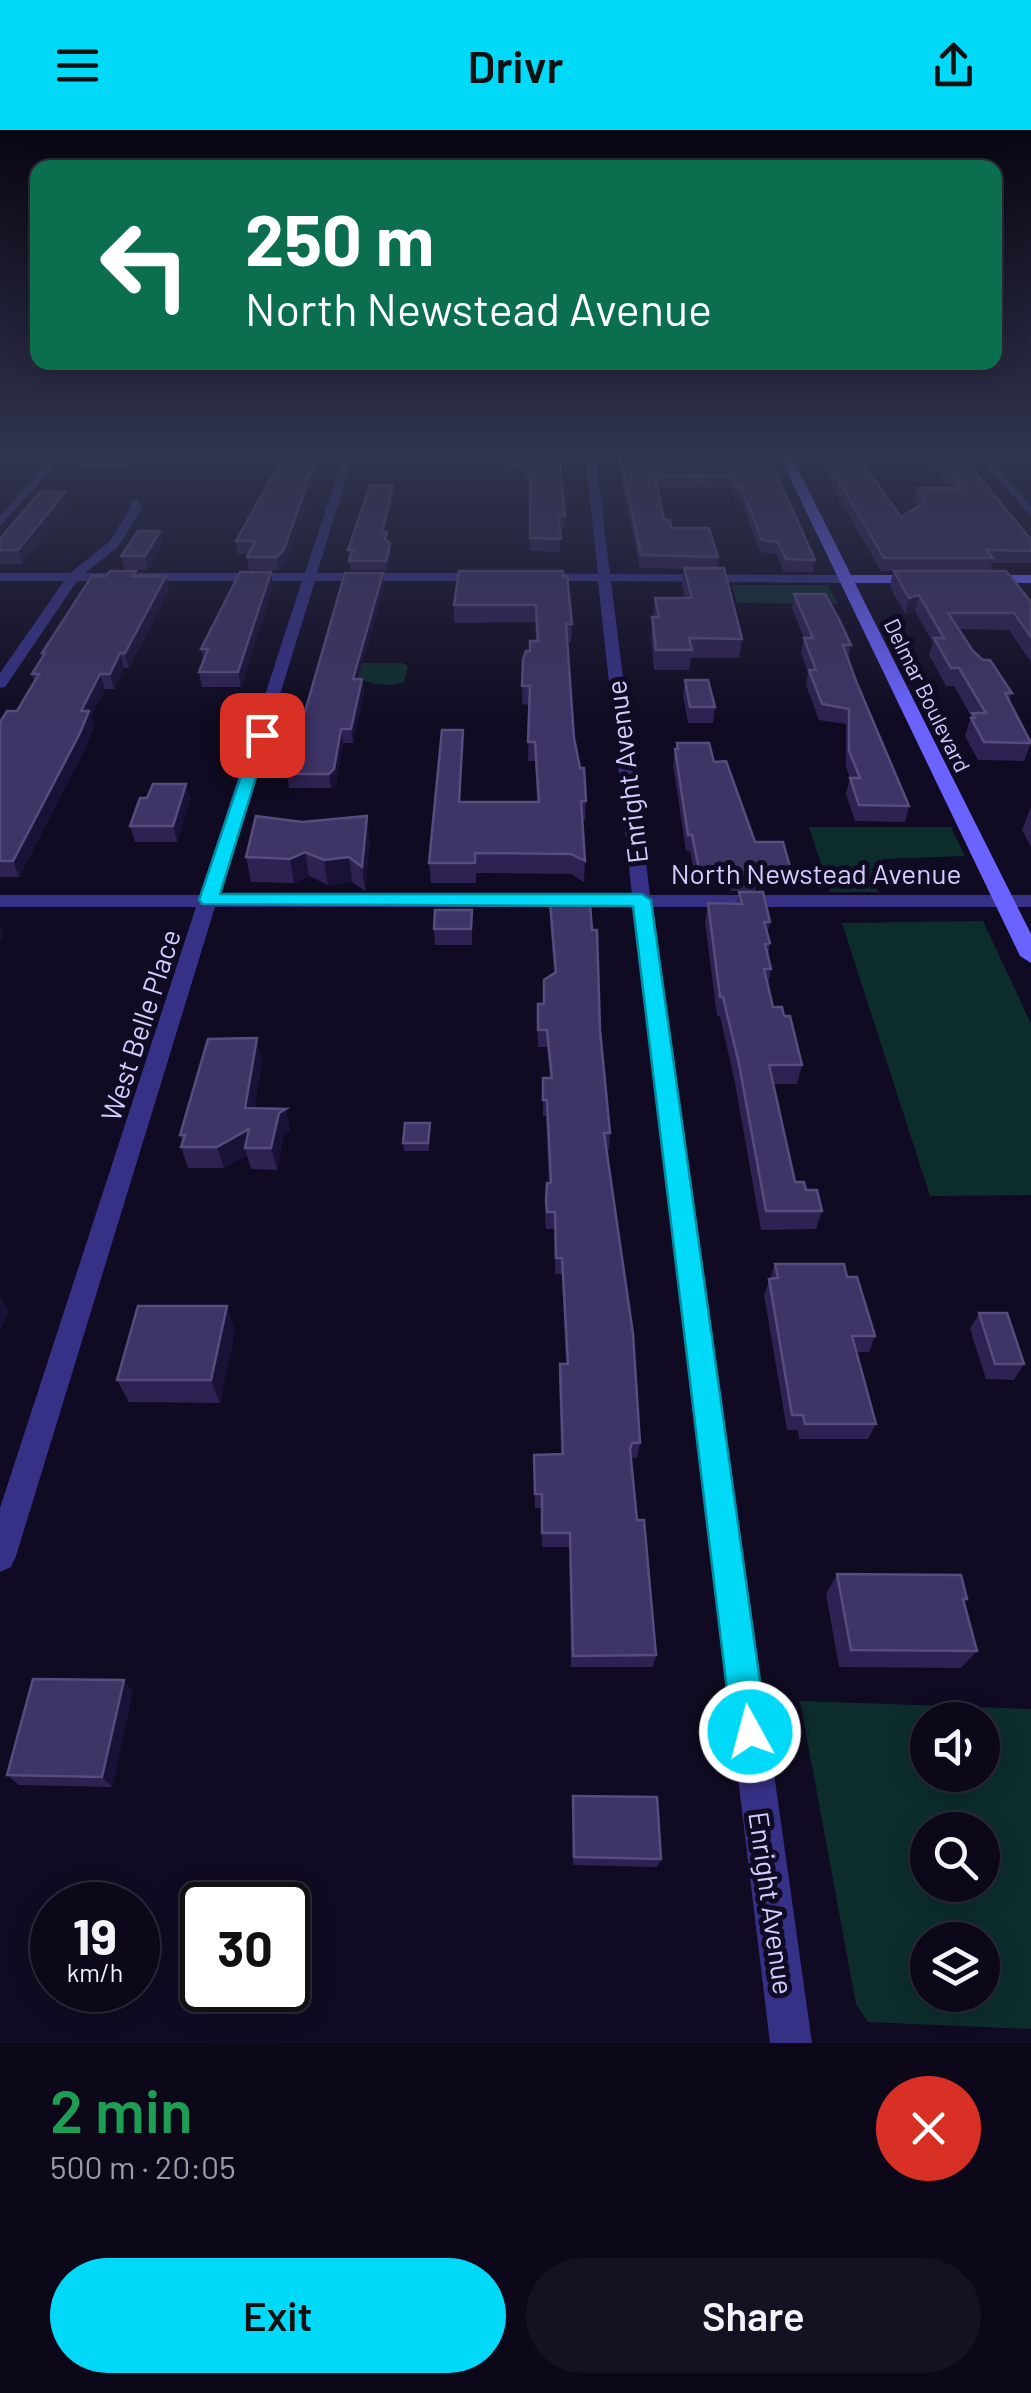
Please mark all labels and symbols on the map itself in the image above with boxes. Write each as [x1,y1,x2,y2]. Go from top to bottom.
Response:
street label: Delmar Boulevard [880,614,976,776]
street label: Enright Avenue [598,679,654,865]
pin [220,693,305,778]
street label: North Newstead Avenue [671,856,961,890]
street label: West Belle Place [93,925,187,1125]
position arrow [698,1680,802,1784]
street label: Enright Avenue [742,1809,802,1997]
speed limit sign: 30 [180,1882,310,2012]

